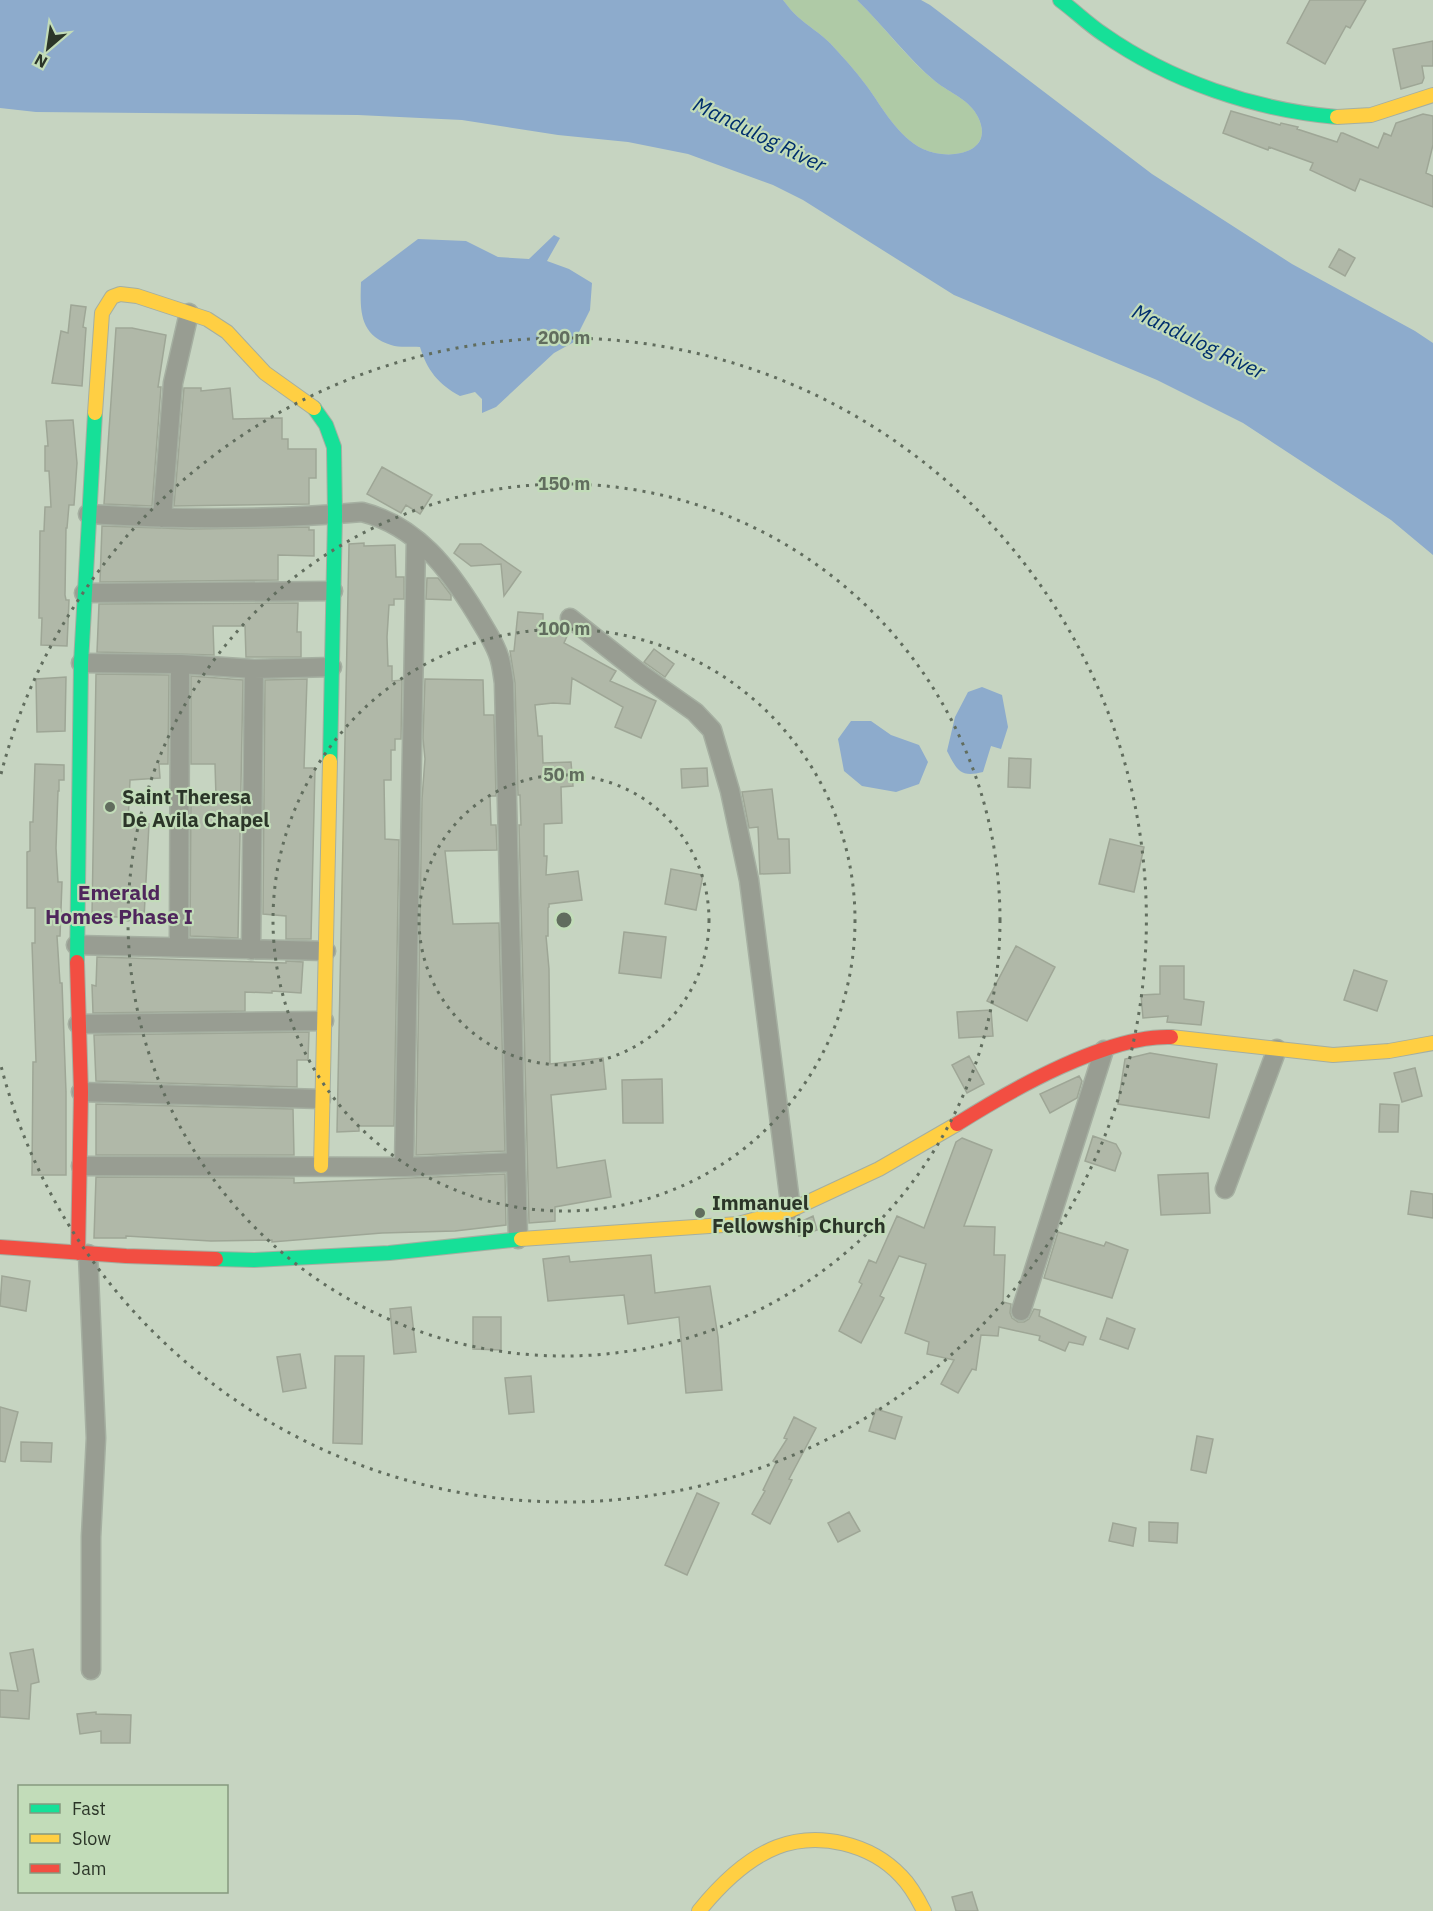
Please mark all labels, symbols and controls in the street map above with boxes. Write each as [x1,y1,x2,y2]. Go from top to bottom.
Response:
north arrow [18,18,78,78]
text: N [31,50,51,73]
water label: Mandulog River [689,90,832,179]
water label: Mandulog River [1128,297,1271,386]
text: 200 m [538,326,590,349]
text: 150 m [538,472,590,495]
text: 100 m [538,617,590,640]
text: 50 m [543,763,585,786]
place label: Saint Theresa De Avila Chapel [122,783,269,833]
marker: Saint Theresa De Avila Chapel [103,800,117,814]
district label: Emerald Homes Phase I [45,878,193,930]
centre of rings [554,910,574,930]
place label: Immanuel Fellowship Church [712,1189,886,1239]
marker: Immanuel Fellowship Church [693,1206,707,1220]
legend [18,1785,228,1893]
text: Fast [72,1797,106,1820]
text: Slow [72,1827,111,1850]
text: Jam [72,1857,107,1880]

